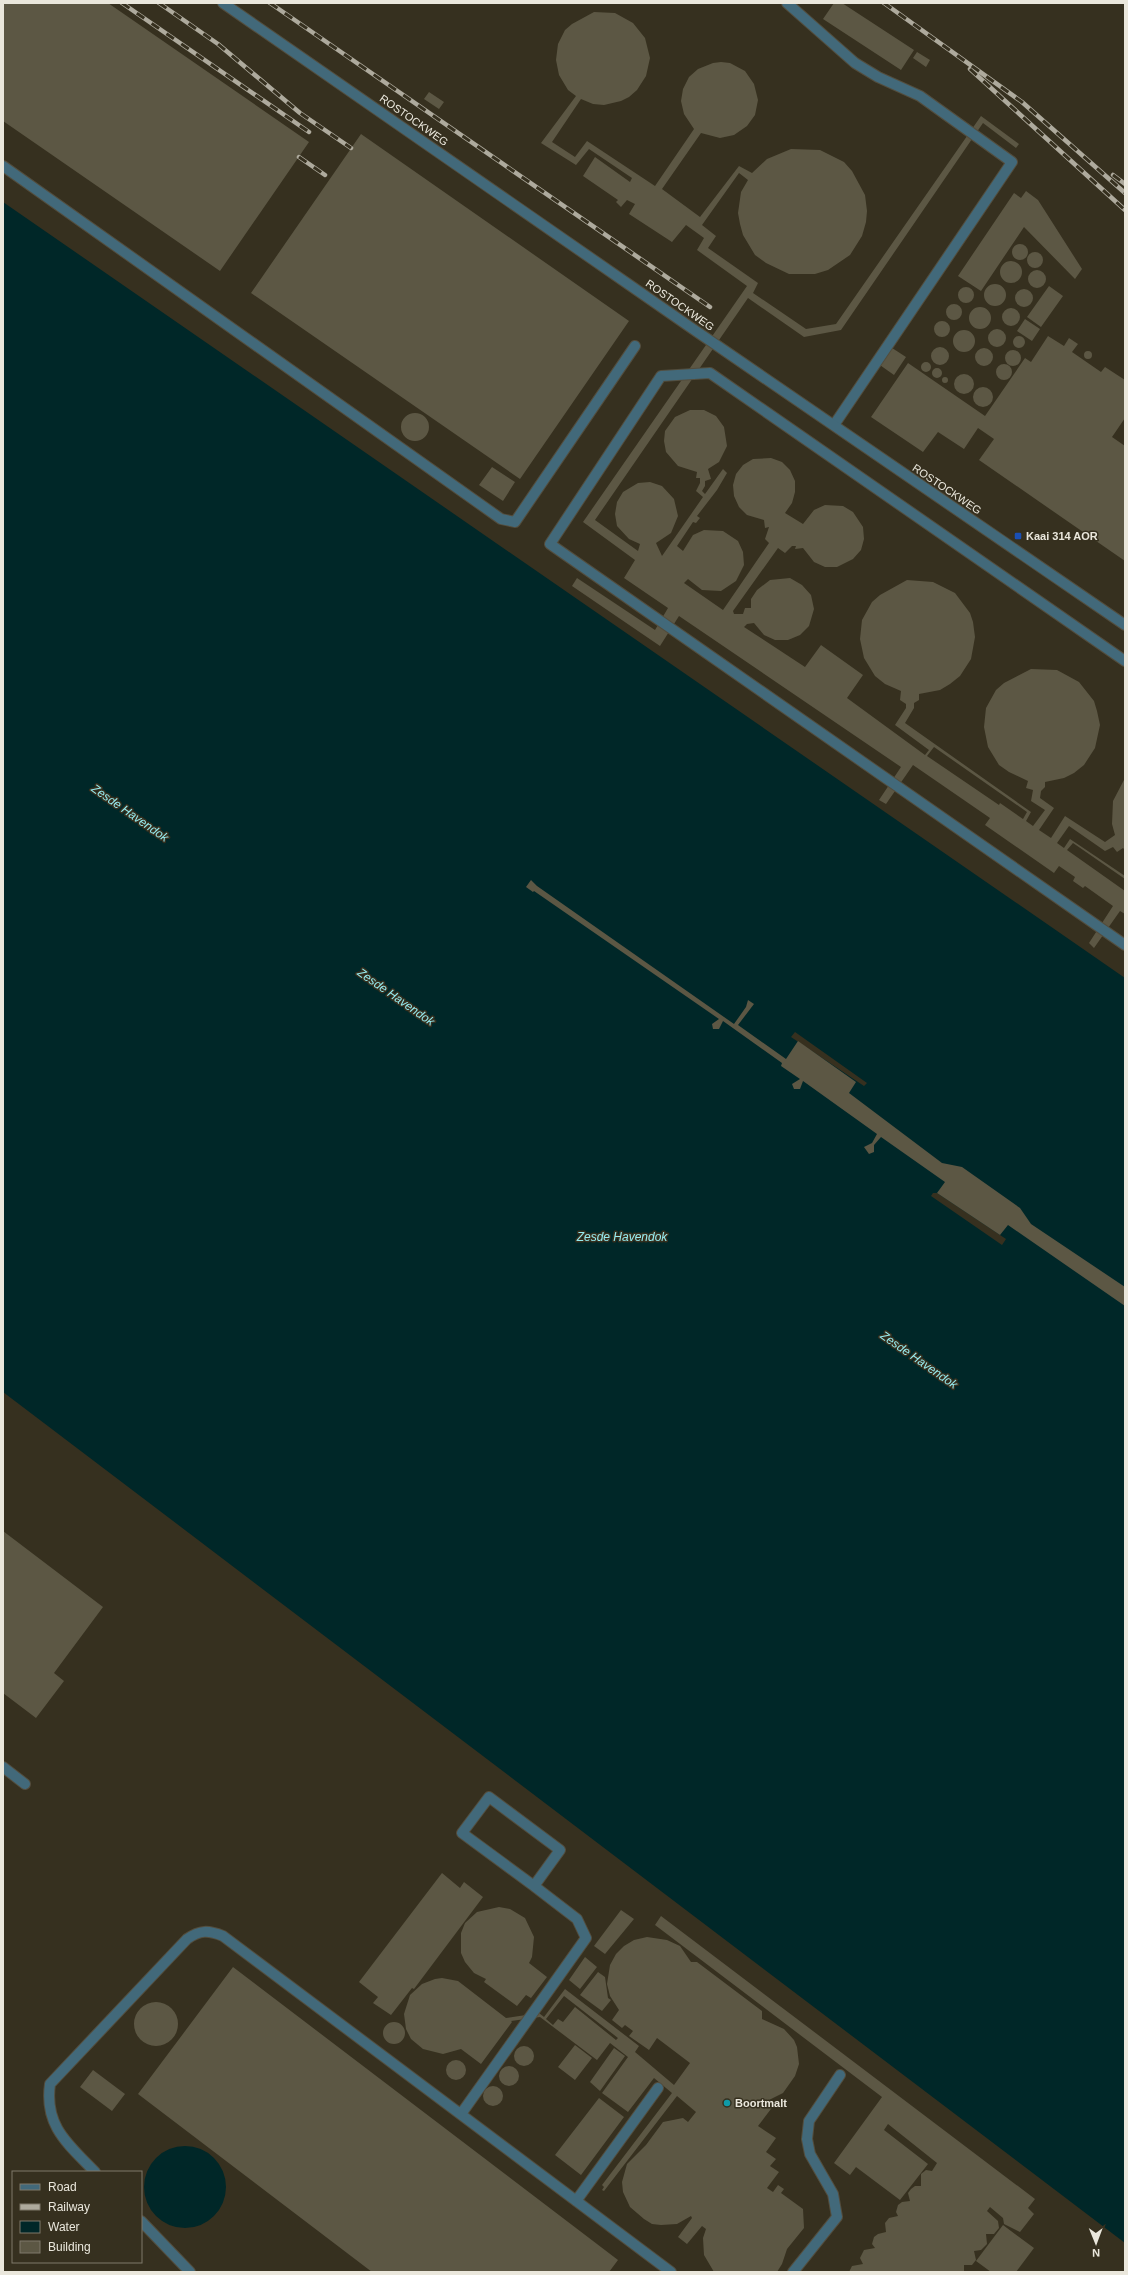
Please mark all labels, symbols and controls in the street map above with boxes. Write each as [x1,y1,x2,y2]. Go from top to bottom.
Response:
street label: ROSTOCKWEG [378,92,450,148]
street label: ROSTOCKWEG [644,277,716,333]
street label: ROSTOCKWEG [910,462,984,516]
place label: Kaai 314 AOR [1026,530,1098,542]
marker: Kaai 314 AOR [1013,531,1023,541]
water label: Zesde Havendok [88,781,172,845]
water label: Zesde Havendok [354,965,438,1029]
water label: Zesde Havendok [576,1230,668,1244]
water label: Zesde Havendok [877,1328,961,1392]
place label: Boortmalt [735,2097,787,2109]
marker: Boortmalt [722,2098,732,2108]
legend [12,2171,142,2263]
text: Road [48,2180,77,2194]
text: Railway [48,2200,90,2214]
text: Water [48,2220,80,2234]
north arrow [1076,2223,1116,2263]
text: Building [48,2240,91,2254]
text: N [1092,2247,1100,2259]

